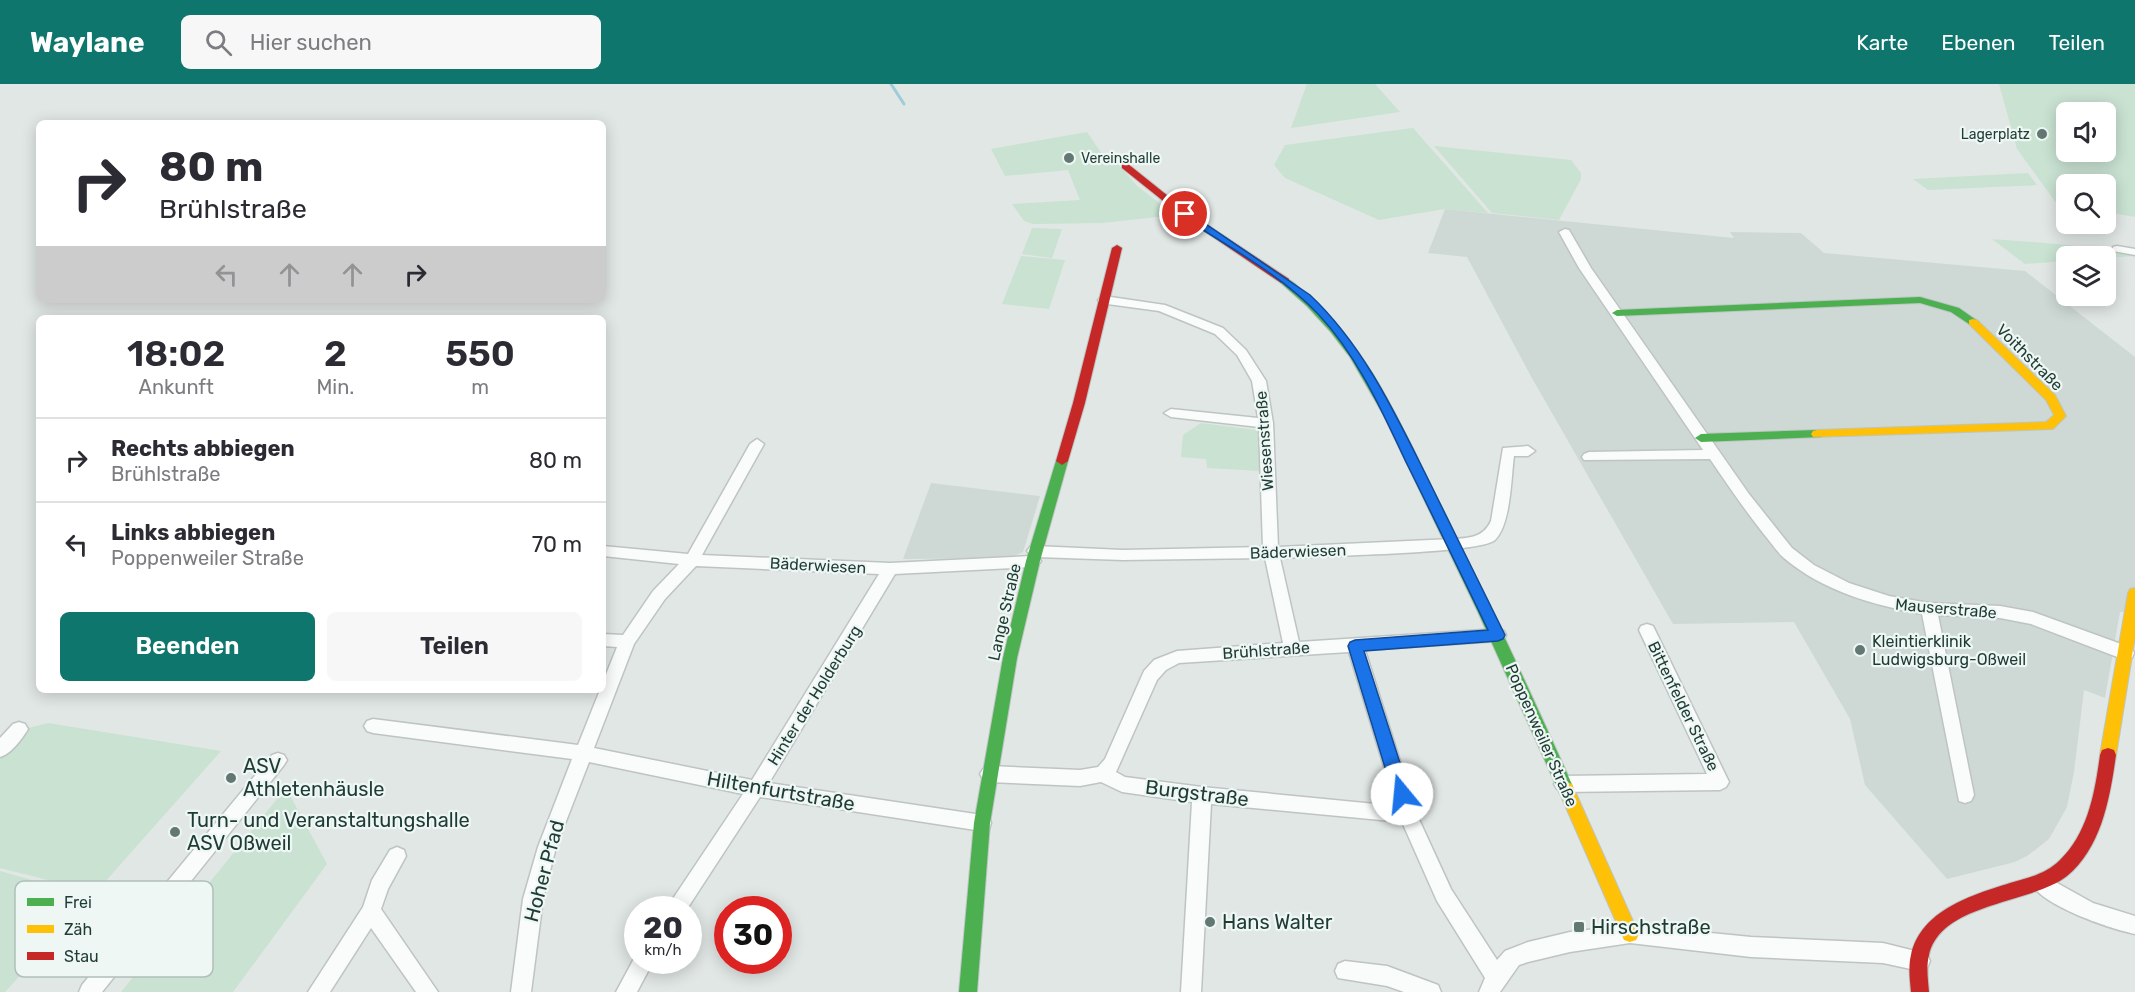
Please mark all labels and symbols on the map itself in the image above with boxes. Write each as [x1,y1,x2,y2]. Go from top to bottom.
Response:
place label: Lagerplatz [1961,126,2030,143]
marker: Lagerplatz [2035,127,2049,141]
place label: Vereinshalle [1081,150,1160,167]
marker: Vereinshalle [1062,151,1076,165]
pin [1159,188,1210,239]
street label: Voithstraße [1992,320,2067,395]
street label: Wiesenstraße [1252,390,1277,492]
street label: Bäderwiesen [1249,540,1347,563]
street label: Bäderwiesen [769,553,867,578]
street label: Lange Straße [984,562,1025,663]
street label: Mauserstraße [1894,595,1998,622]
street label: Hinter der Holderburg [764,622,865,769]
place label: Kleintierklinik Ludwigsburg-Oßweil [1872,632,2026,669]
street label: Brühlstraße [1222,638,1310,663]
street label: Bittenfelder Straße [1644,638,1723,774]
marker: Kleintierklinik Ludwigsburg-Oßweil [1853,643,1867,657]
street label: Poppenweiler Straße [1501,661,1582,810]
place label: ASV Athletenhäusle [243,754,385,801]
position arrow [1370,762,1434,826]
street label: Hiltenfurtstraße [705,766,857,816]
marker: ASV Athletenhäusle [224,771,238,785]
street label: Burgstraße [1144,775,1250,811]
place label: Turn- und Veranstaltungshalle ASV Oßweil [187,808,470,855]
street label: Hoher Pfad [519,817,569,925]
marker: Turn- und Veranstaltungshalle ASV Oßweil [168,825,182,839]
legend [15,881,213,977]
text: Frei [64,893,92,912]
speed limit sign: 30 [714,896,792,974]
place label: Hans Walter [1222,910,1333,934]
marker: Hans Walter [1203,915,1217,929]
place label: Hirschstraße [1591,915,1711,939]
text: Zäh [64,920,92,939]
marker: Hirschstraße [1572,920,1586,934]
text: Stau [64,947,99,966]

